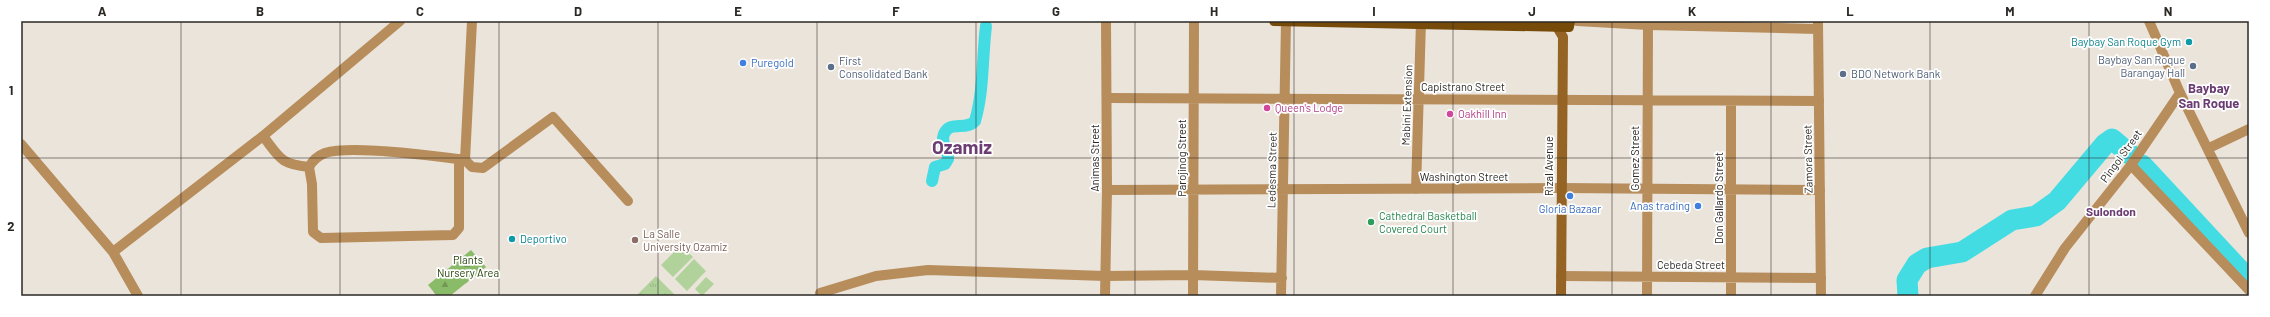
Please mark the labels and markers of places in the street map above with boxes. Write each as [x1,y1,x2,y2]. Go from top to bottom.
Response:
place label: Baybay San Roque Gym [2071,35,2181,48]
marker: Baybay San Roque Gym [2184,37,2194,47]
place label: Baybay San Roque Barangay Hall [2098,53,2185,79]
place label: First Consolidated Bank [839,54,928,80]
place label: Puregold [751,56,794,69]
marker: Puregold [738,58,748,68]
marker: Baybay San Roque Barangay Hall [2188,61,2198,71]
marker: First Consolidated Bank [826,62,836,72]
place label: BDO Network Bank [1851,67,1941,80]
marker: BDO Network Bank [1838,69,1848,79]
place label: Queen's Lodge [1275,101,1343,114]
marker: Queen's Lodge [1262,103,1272,113]
place label: Oakhill Inn [1458,107,1507,120]
marker: Oakhill Inn [1445,109,1455,119]
marker: Gloria Bazaar [1565,191,1575,201]
place label: Anas trading [1630,199,1690,212]
marker: Anas trading [1693,201,1703,211]
place label: Gloria Bazaar [1539,202,1601,215]
place label: Cathedral Basketball Covered Court [1379,209,1477,235]
marker: Cathedral Basketball Covered Court [1366,217,1376,227]
place label: La Salle University Ozamiz [643,227,727,253]
place label: Deportivo [520,232,567,245]
marker: Deportivo [507,234,517,244]
marker: La Salle University Ozamiz [630,235,640,245]

